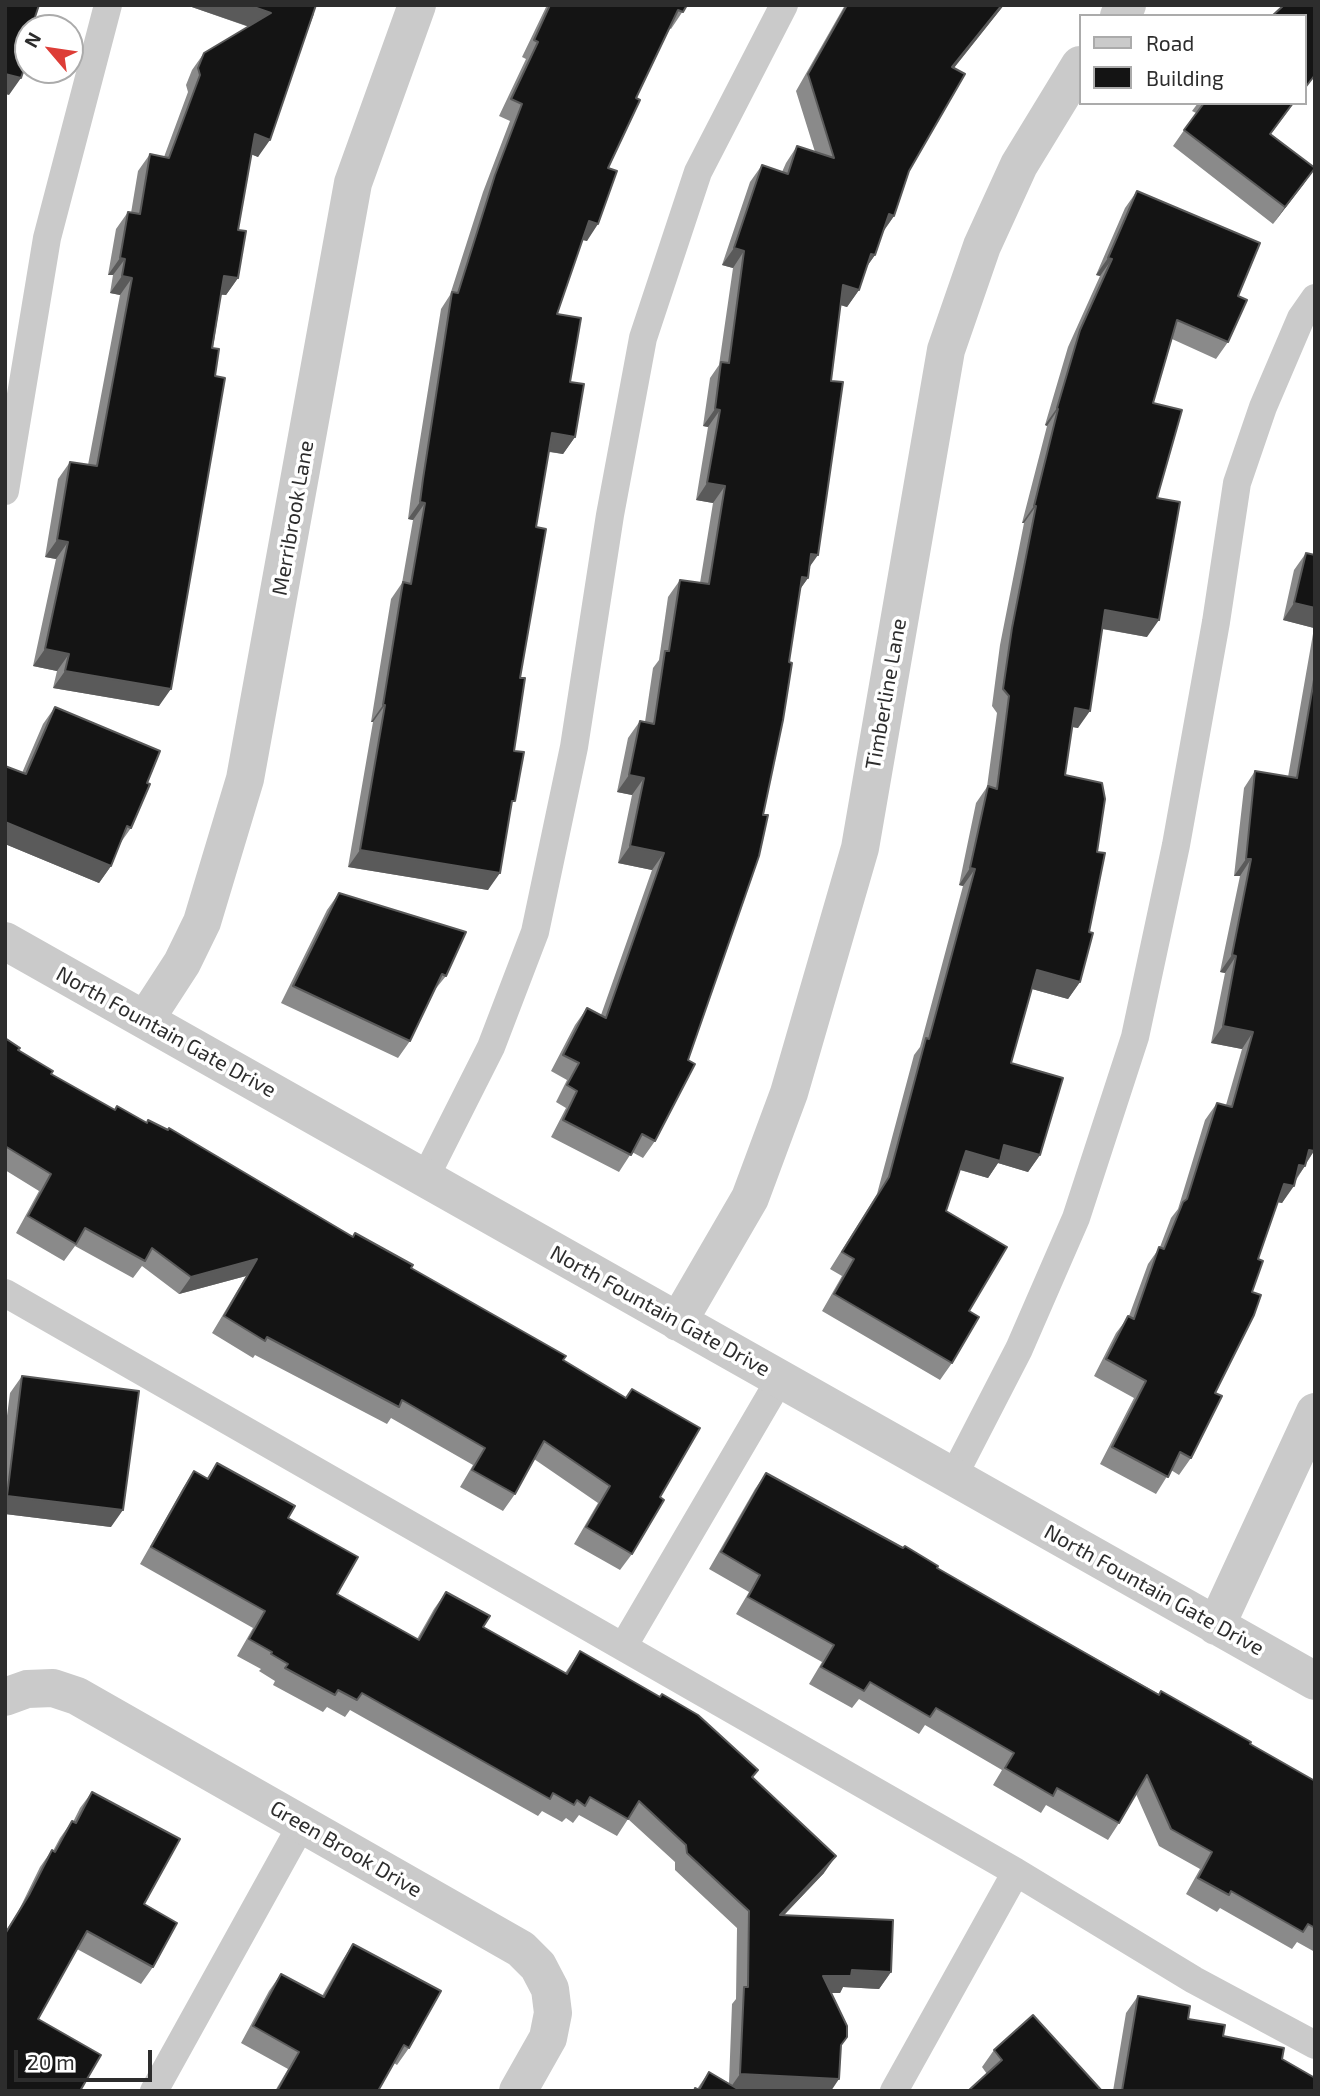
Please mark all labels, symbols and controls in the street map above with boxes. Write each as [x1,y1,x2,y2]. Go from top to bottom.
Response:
north arrow [14,14,84,84]
legend [1078,14,1306,105]
text: N [19,28,45,51]
text: Road [1146,30,1194,55]
text: Building [1146,65,1224,90]
street label: Merribrook Lane [267,439,319,597]
street label: Timberline Lane [860,617,912,771]
street label: North Fountain Gate Drive [52,961,280,1103]
street label: North Fountain Gate Drive [546,1240,774,1382]
street label: North Fountain Gate Drive [1040,1519,1268,1661]
street label: Green Brook Drive [266,1795,426,1903]
scale bar [18,2036,156,2080]
text: 20 m [27,2049,75,2074]

